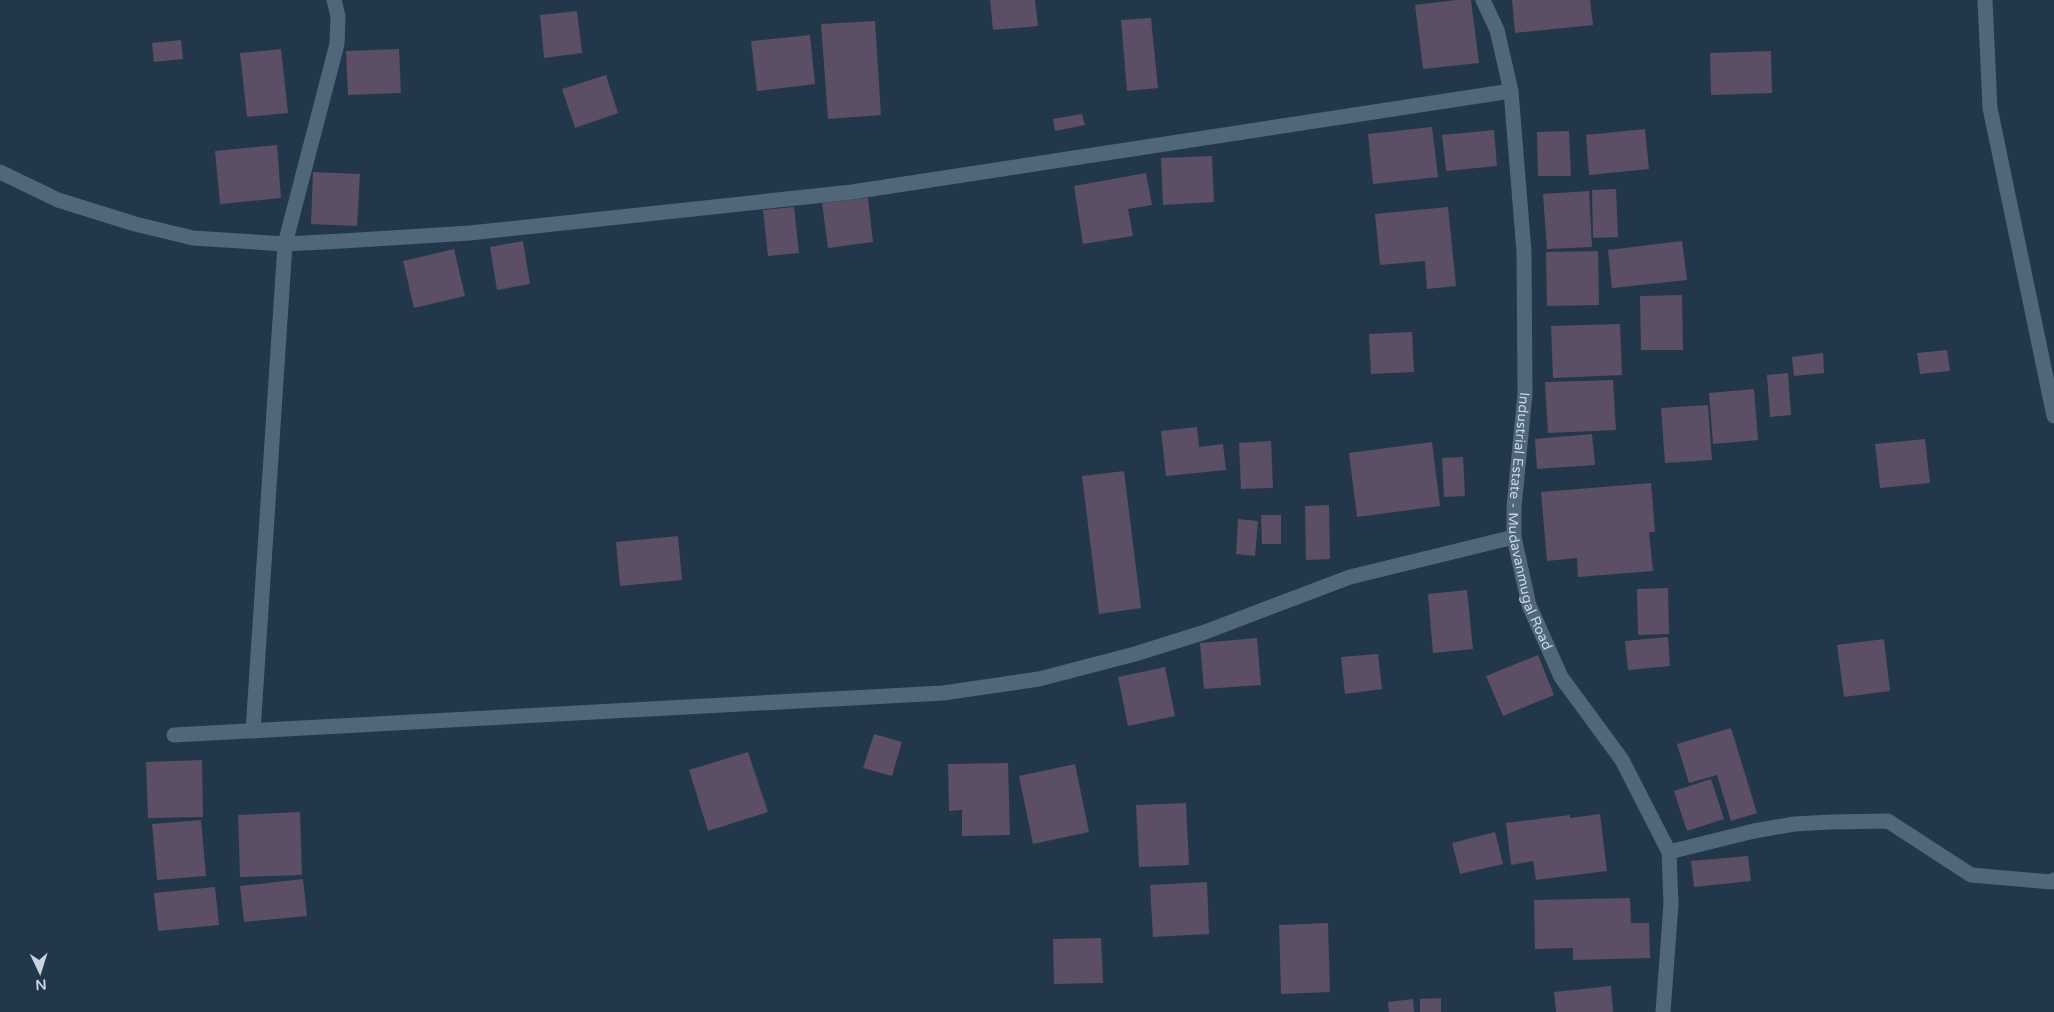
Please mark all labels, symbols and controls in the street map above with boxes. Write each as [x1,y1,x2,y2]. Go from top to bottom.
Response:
street label: Industrial Estate - Mudavanmugal Road [1505,391,1556,652]
north arrow [15,947,65,997]
text: N [35,976,47,993]

